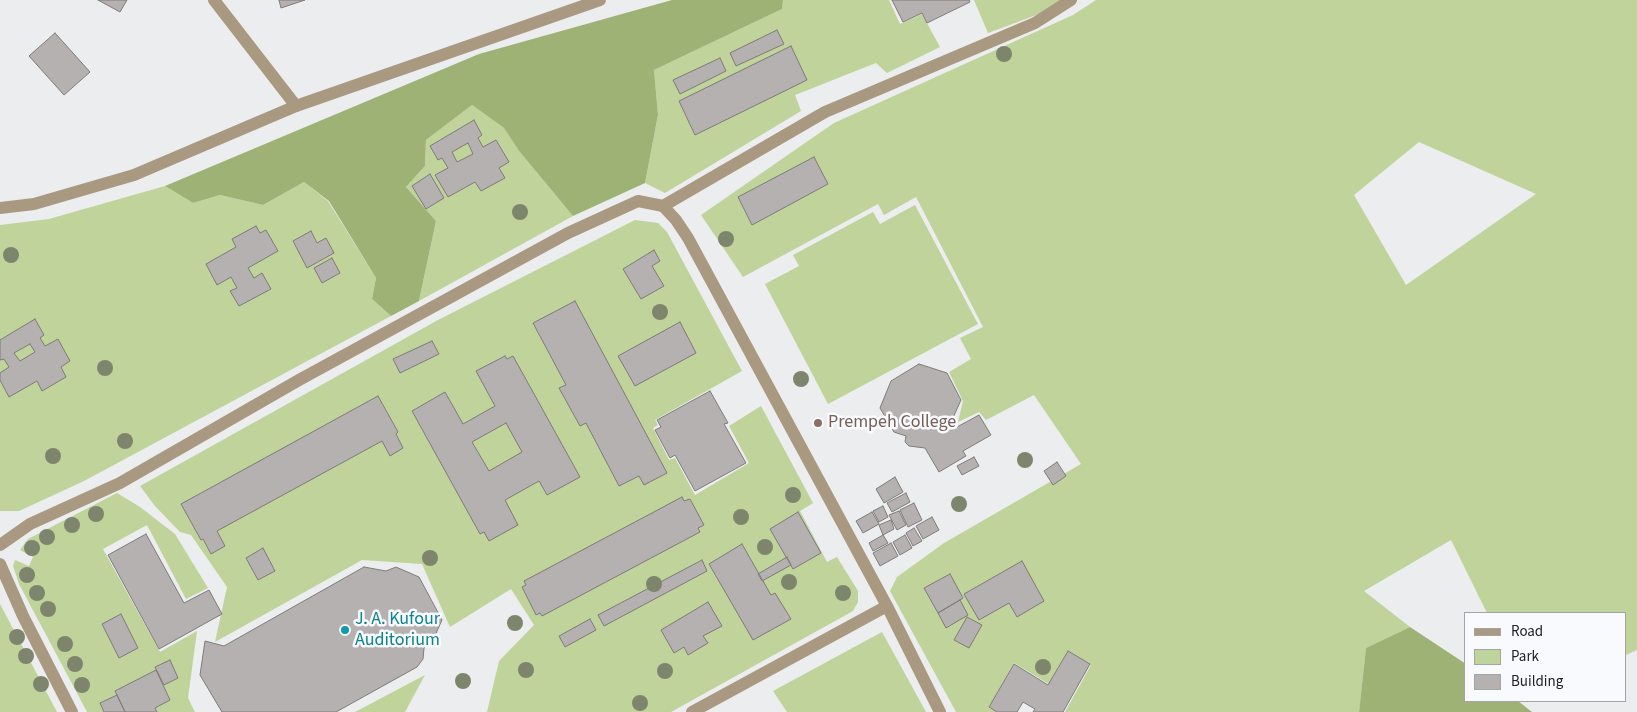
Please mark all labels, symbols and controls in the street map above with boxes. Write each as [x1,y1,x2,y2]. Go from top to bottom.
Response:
place label: Prempeh College [828,412,956,434]
marker: Prempeh College [812,417,824,429]
place label: J. A. Kufour Auditorium [355,609,440,652]
legend [1464,612,1627,702]
text: Road [1511,621,1543,642]
marker: J. A. Kufour Auditorium [339,624,351,636]
text: Park [1511,646,1539,667]
text: Building [1511,671,1563,692]

